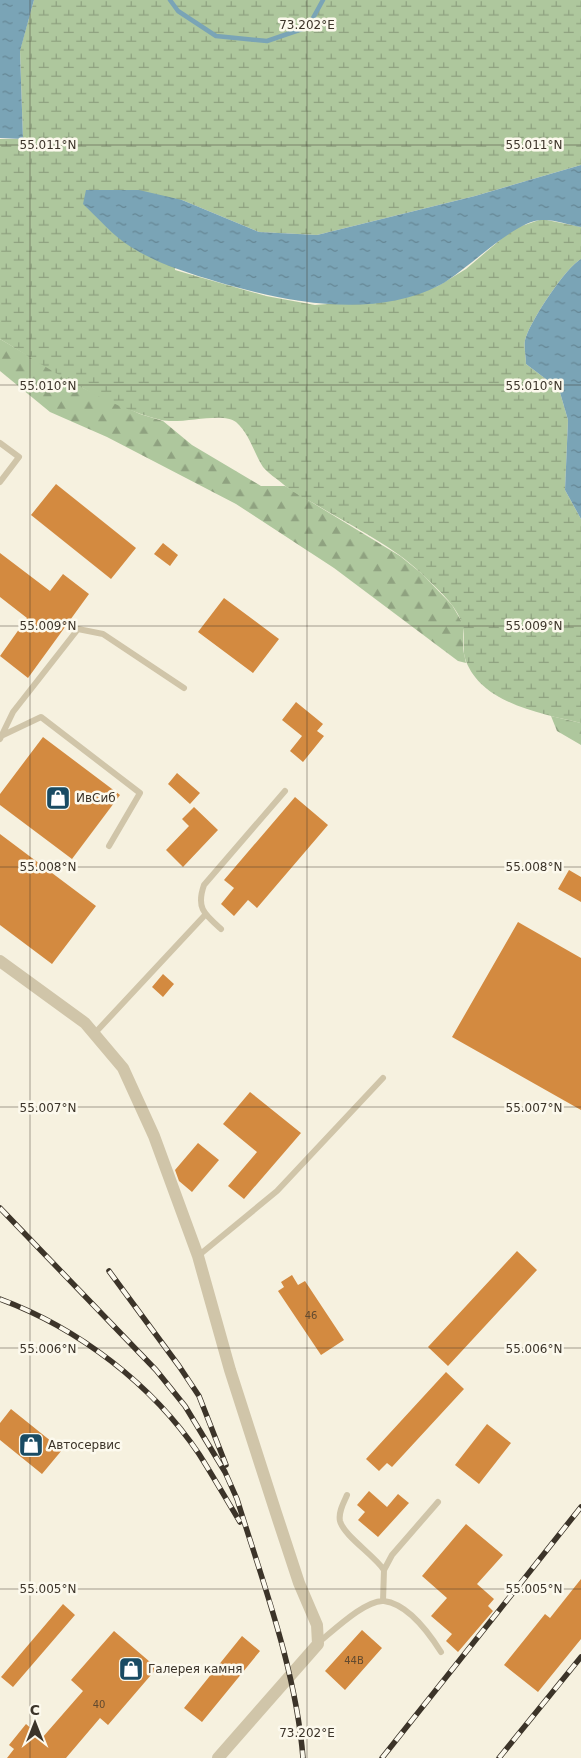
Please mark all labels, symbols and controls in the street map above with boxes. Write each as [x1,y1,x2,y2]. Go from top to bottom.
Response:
text: 73.202°E [279,18,335,32]
text: 55.011°N [20,138,76,152]
text: 55.011°N [506,138,562,152]
text: 55.010°N [20,379,76,393]
text: 55.010°N [506,379,562,393]
text: 55.009°N [20,619,76,633]
text: 55.009°N [506,619,562,633]
shop icon: ИвСиб [45,785,71,811]
place label: ИвСиб [76,791,116,805]
text: 55.008°N [20,860,76,874]
text: 55.008°N [506,860,562,874]
text: 55.007°N [20,1101,76,1115]
text: 55.007°N [506,1101,562,1115]
house number: 46 [305,1310,317,1321]
text: 55.006°N [20,1342,76,1356]
text: 55.006°N [506,1342,562,1356]
shop icon: Автосервис [18,1432,44,1458]
place label: Автосервис [48,1438,121,1452]
text: 55.005°N [20,1582,76,1596]
text: 55.005°N [506,1582,562,1596]
house number: 44В [344,1655,364,1666]
shop icon: Галерея камня [118,1656,144,1682]
place label: Галерея камня [148,1662,242,1676]
north arrow [10,1698,60,1748]
house number: 40 [93,1699,105,1710]
text: С [30,1702,40,1718]
text: 73.202°E [279,1726,335,1740]

